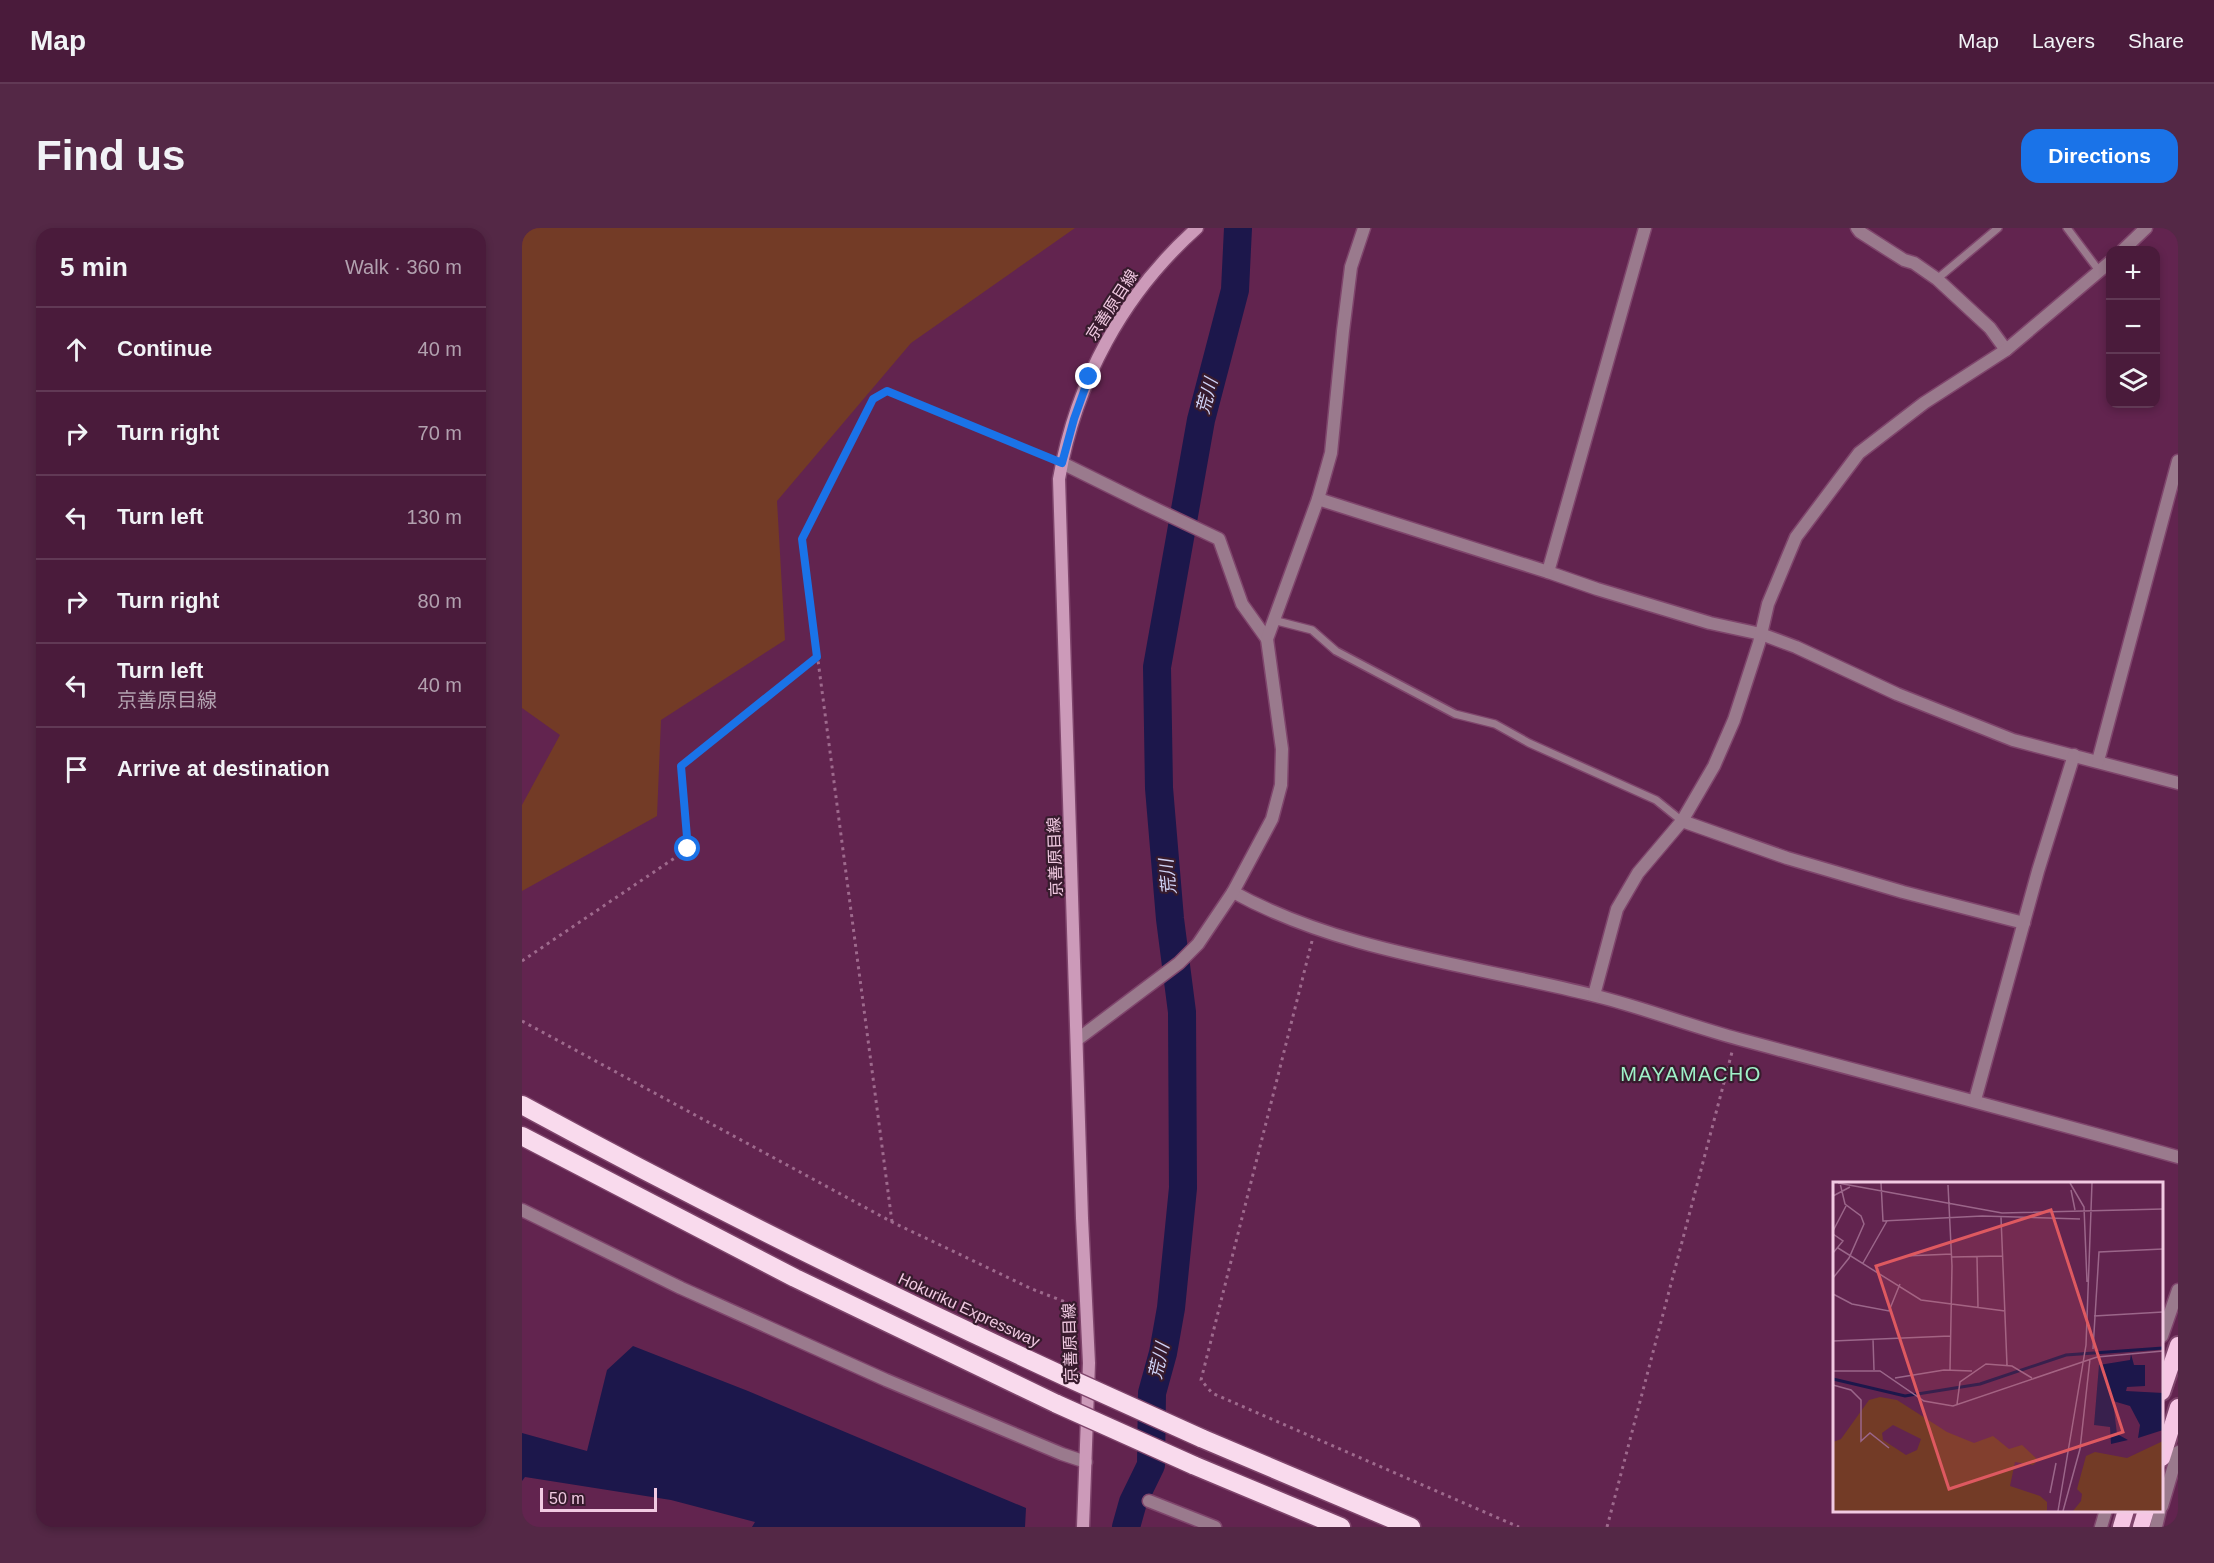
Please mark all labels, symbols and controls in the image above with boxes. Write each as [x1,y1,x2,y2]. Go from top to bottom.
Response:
text: Map [30,25,86,56]
text: Map [1958,29,1999,52]
text: Layers [2032,29,2095,52]
text: Share [2128,29,2184,52]
button: Directions [2021,129,2178,183]
text: Find us [36,132,185,179]
map controls [2106,246,2160,408]
button: + [2106,246,2160,300]
text: 5 min [60,252,128,282]
text: Walk · 360 m [345,256,462,278]
street label: 京善原目線 [1083,267,1141,343]
button: − [2106,300,2160,354]
icon: ahead [60,333,93,366]
text: Continue [117,336,212,361]
text: 40 m [418,338,462,360]
button: layers [2106,354,2160,408]
route end [1075,363,1101,389]
water label: 荒川 [1193,374,1222,416]
icon: right [60,417,93,450]
text: Turn right [117,420,219,445]
text: 70 m [418,422,462,444]
icon: left [60,501,93,534]
text: Turn left [117,504,203,529]
text: 130 m [406,506,462,528]
icon: right [60,585,93,618]
text: Turn right [117,588,219,613]
text: 80 m [418,590,462,612]
text: Turn left [117,658,203,683]
icon: left [60,669,93,702]
text: 40 m [418,674,462,696]
text: 京善原目線 [117,689,217,711]
icon: arrive [60,753,93,786]
text: Arrive at destination [117,756,330,781]
street label: 京善原目線 [1045,817,1065,897]
route start [674,835,700,861]
water label: 荒川 [1156,856,1180,896]
district label: MAYAMACHO [1620,1063,1762,1085]
inset map [1833,1182,2163,1512]
street label: Hokuriku Expressway [896,1270,1042,1350]
street label: 京善原目線 [1060,1303,1080,1383]
water label: 荒川 [1145,1339,1173,1381]
scale bar [540,1485,657,1512]
text: 50 m [549,1490,585,1507]

